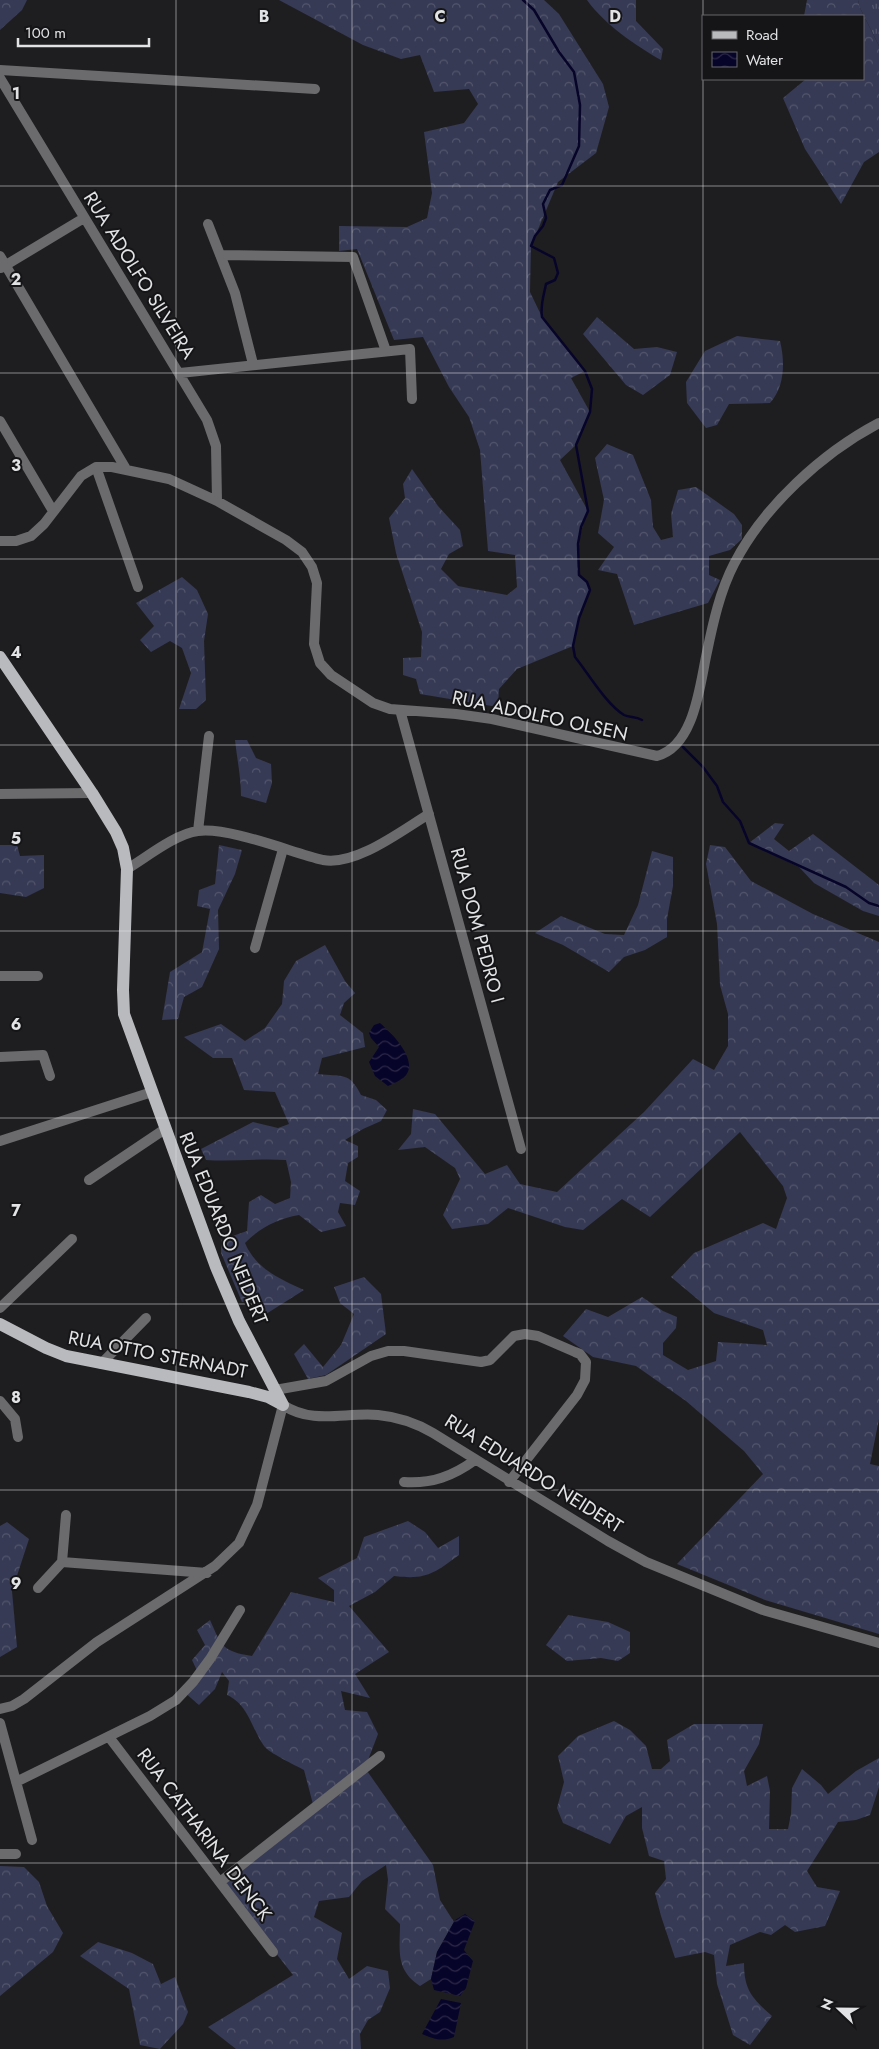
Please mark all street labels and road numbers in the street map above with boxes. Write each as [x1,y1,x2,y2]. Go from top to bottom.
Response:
street label: RUA ADOLFO SILVEIRA [77,186,202,364]
street label: RUA ADOLFO OLSEN [449,684,630,747]
street label: RUA DOM PEDRO I [444,845,511,1006]
street label: RUA EDUARDO NEIDERT [173,1128,275,1329]
street label: RUA OTTO STERNADT [66,1324,250,1385]
street label: RUA EDUARDO NEIDERT [439,1408,628,1539]
street label: RUA CATHARINA DENCK [131,1742,279,1926]

